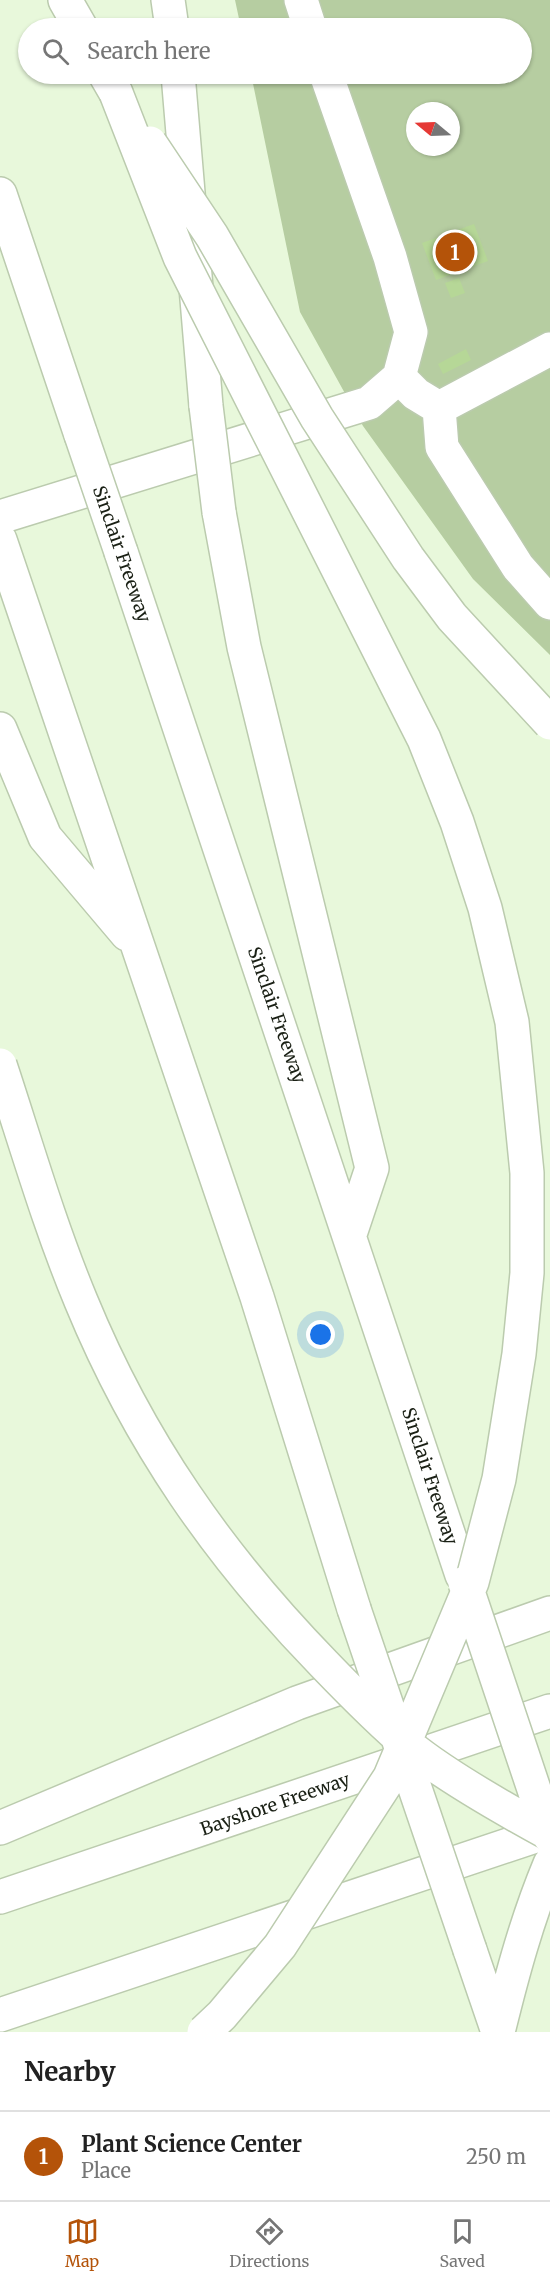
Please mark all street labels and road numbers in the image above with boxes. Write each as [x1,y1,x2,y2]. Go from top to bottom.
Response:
street label: Sinclair Freeway [88,483,156,626]
street label: Sinclair Freeway [243,944,311,1087]
street label: Sinclair Freeway [397,1404,463,1548]
street label: Bayshore Freeway [197,1767,353,1840]

